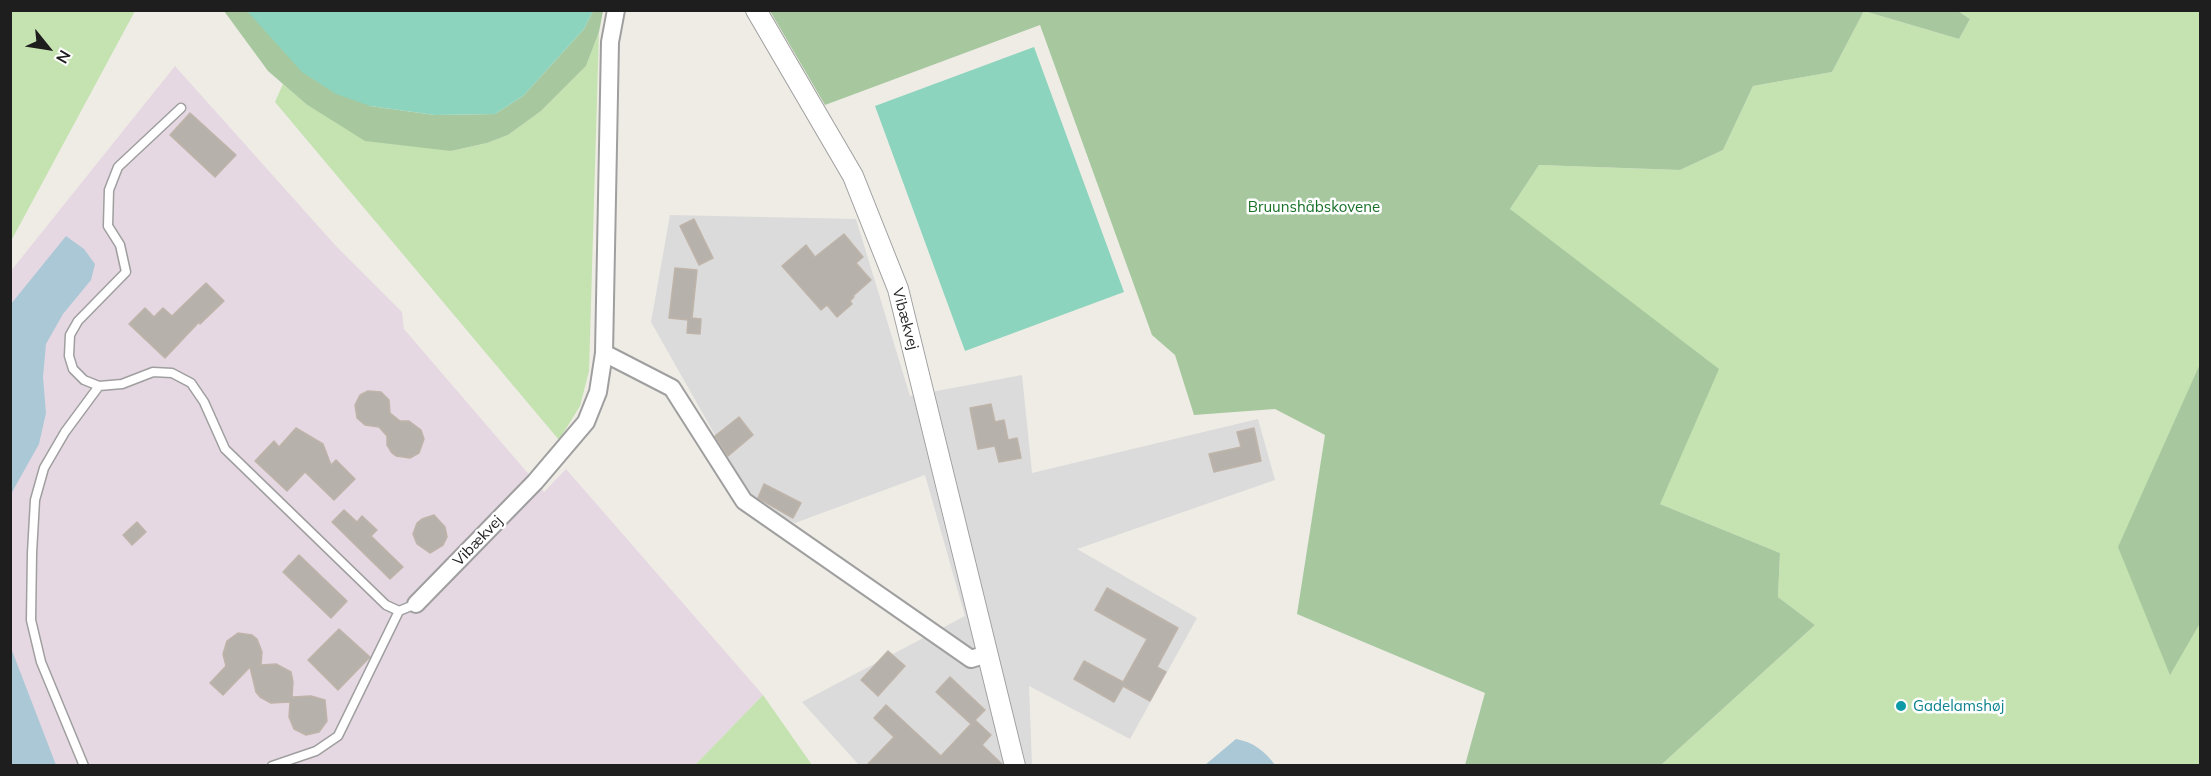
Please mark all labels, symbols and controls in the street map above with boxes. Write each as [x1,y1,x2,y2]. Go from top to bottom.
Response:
north arrow [18,18,78,78]
text: N [52,47,75,67]
park label: Bruunshåbskovene [1248,198,1380,216]
street label: Vibækvej [888,286,922,352]
street label: Vibækvej [450,512,506,570]
place label: Gadelamshøj [1913,697,2004,715]
marker: Gadelamshøj [1894,699,1908,713]

